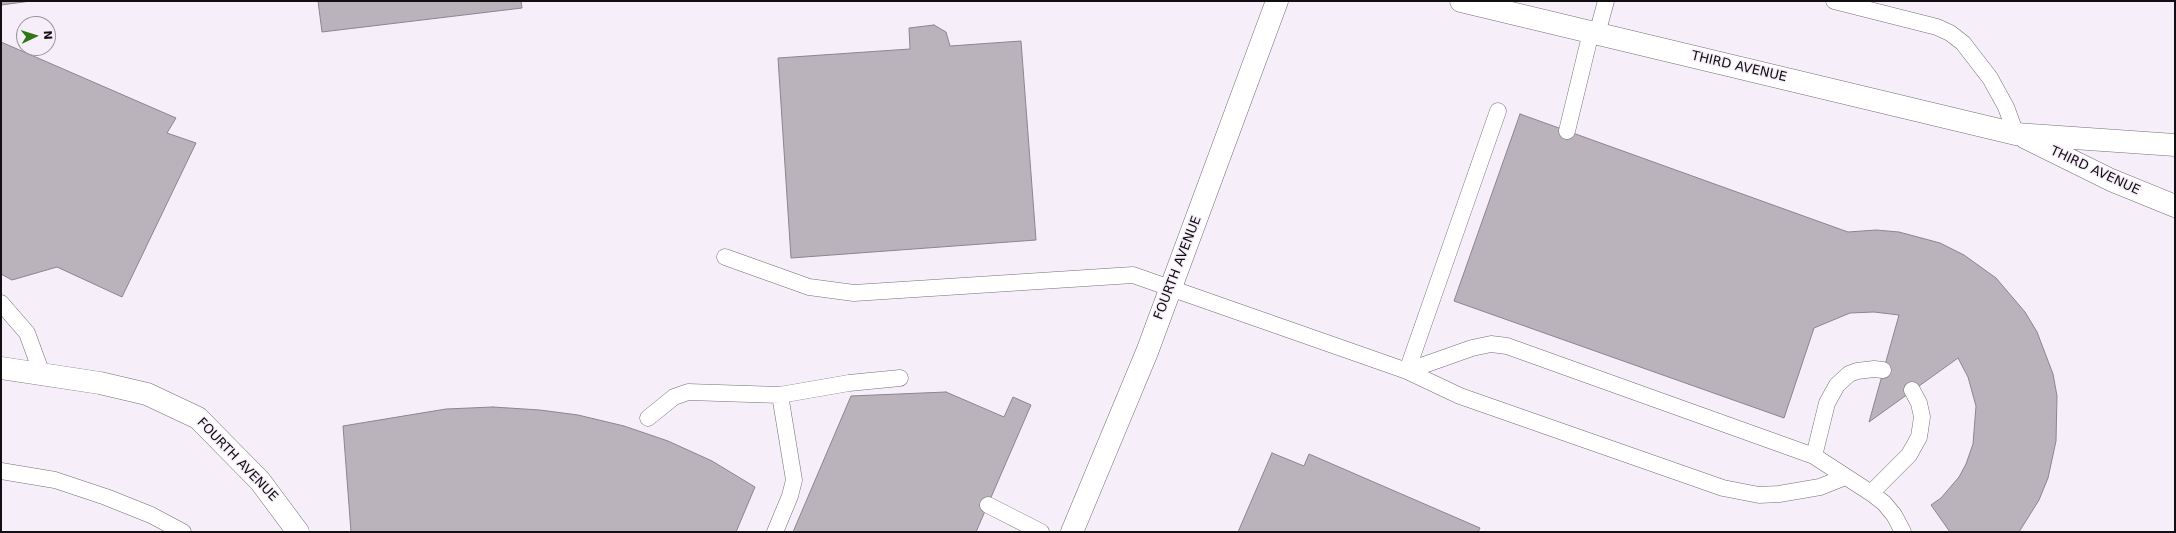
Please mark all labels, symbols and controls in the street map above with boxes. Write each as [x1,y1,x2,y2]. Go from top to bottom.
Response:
north arrow [16,16,56,56]
text: N [41,30,54,40]
street label: THIRD AVENUE [1690,48,1788,86]
street label: THIRD AVENUE [2048,143,2142,199]
street label: FOURTH AVENUE [1151,214,1205,322]
street label: FOURTH AVENUE [193,415,281,505]

